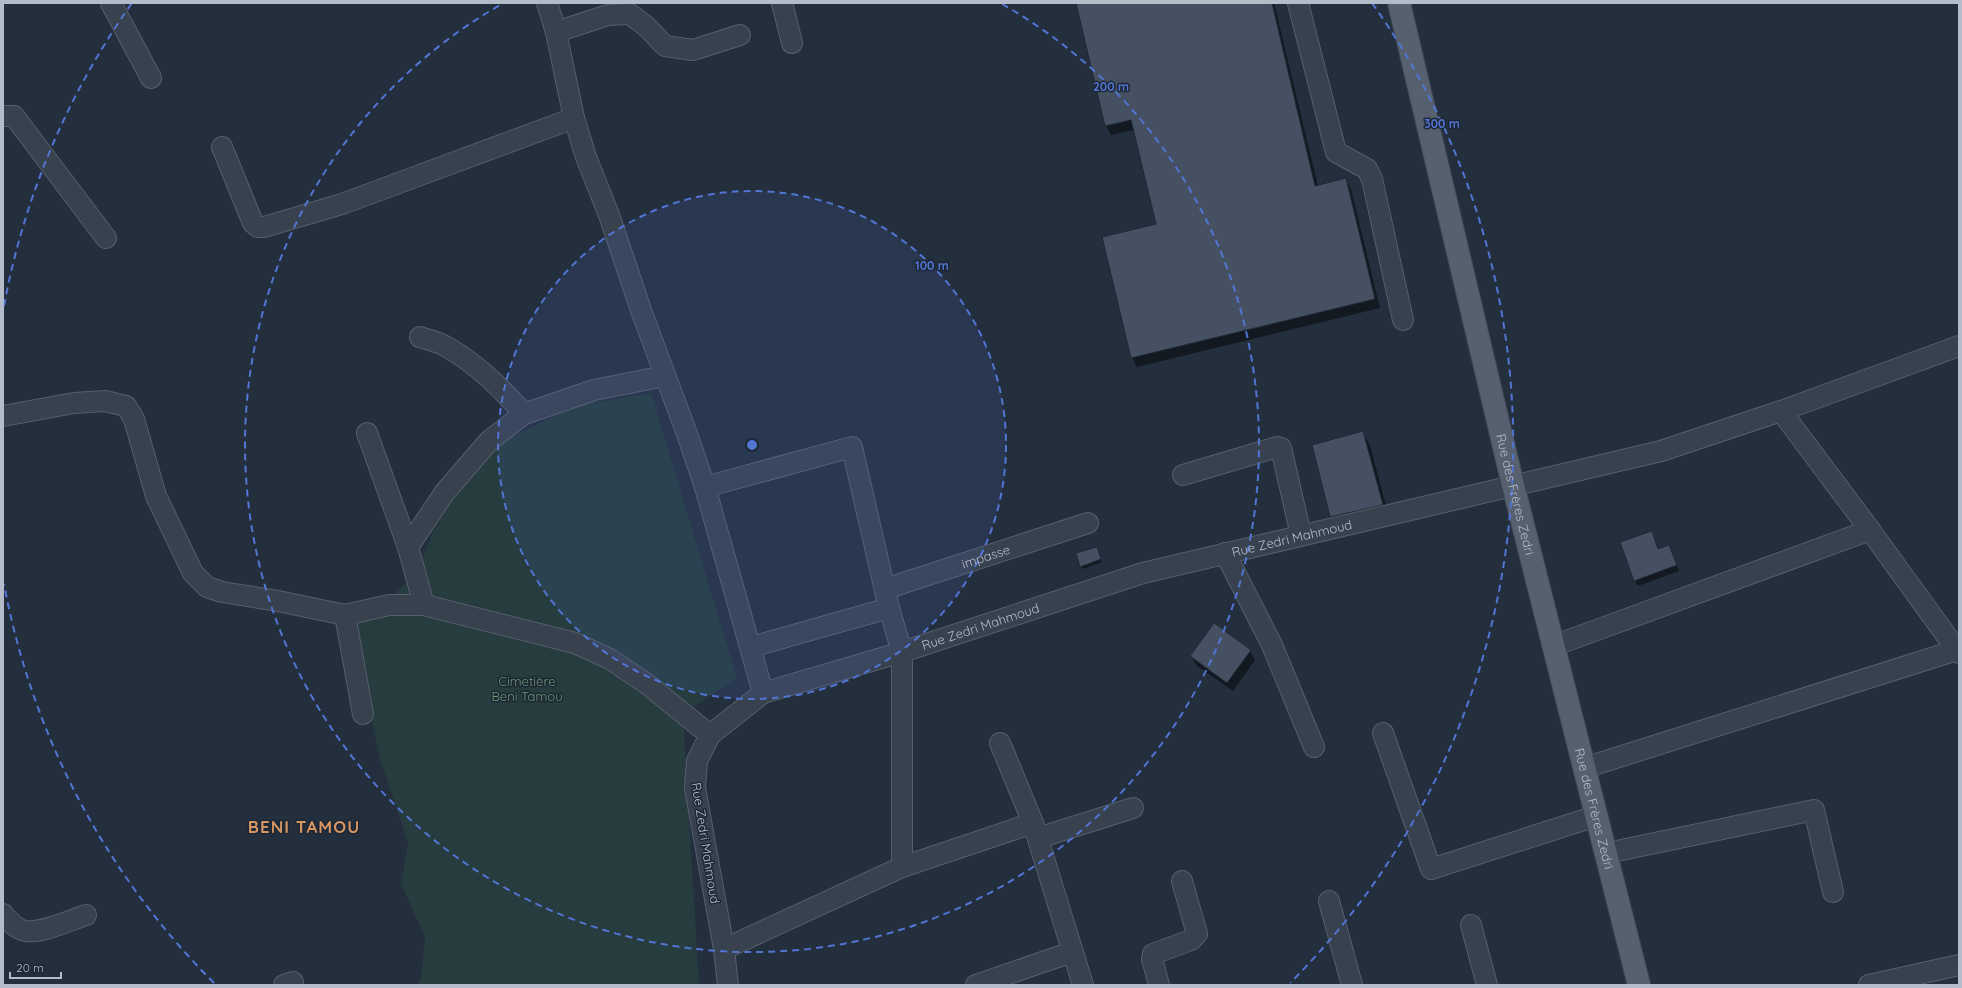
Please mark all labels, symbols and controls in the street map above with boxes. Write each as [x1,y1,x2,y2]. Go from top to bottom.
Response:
text: 200 m [1093,79,1129,94]
text: 300 m [1424,116,1460,131]
text: 100 m [915,258,949,273]
street label: Rue des Frères Zedri [1493,432,1538,557]
centre of rings [745,438,759,452]
street label: Rue Zedri Mahmoud [1230,516,1353,560]
street label: impasse [960,541,1012,572]
street label: Rue Zedri Mahmoud [920,600,1041,653]
park label: Cimetière Beni Tamou [491,673,563,704]
street label: Rue des Frères Zedri [1572,746,1617,871]
street label: Rue Zedri Mahmoud [688,781,724,905]
district label: BENI TAMOU [248,816,360,837]
scale bar [10,954,61,980]
text: 20 m [16,960,44,975]

